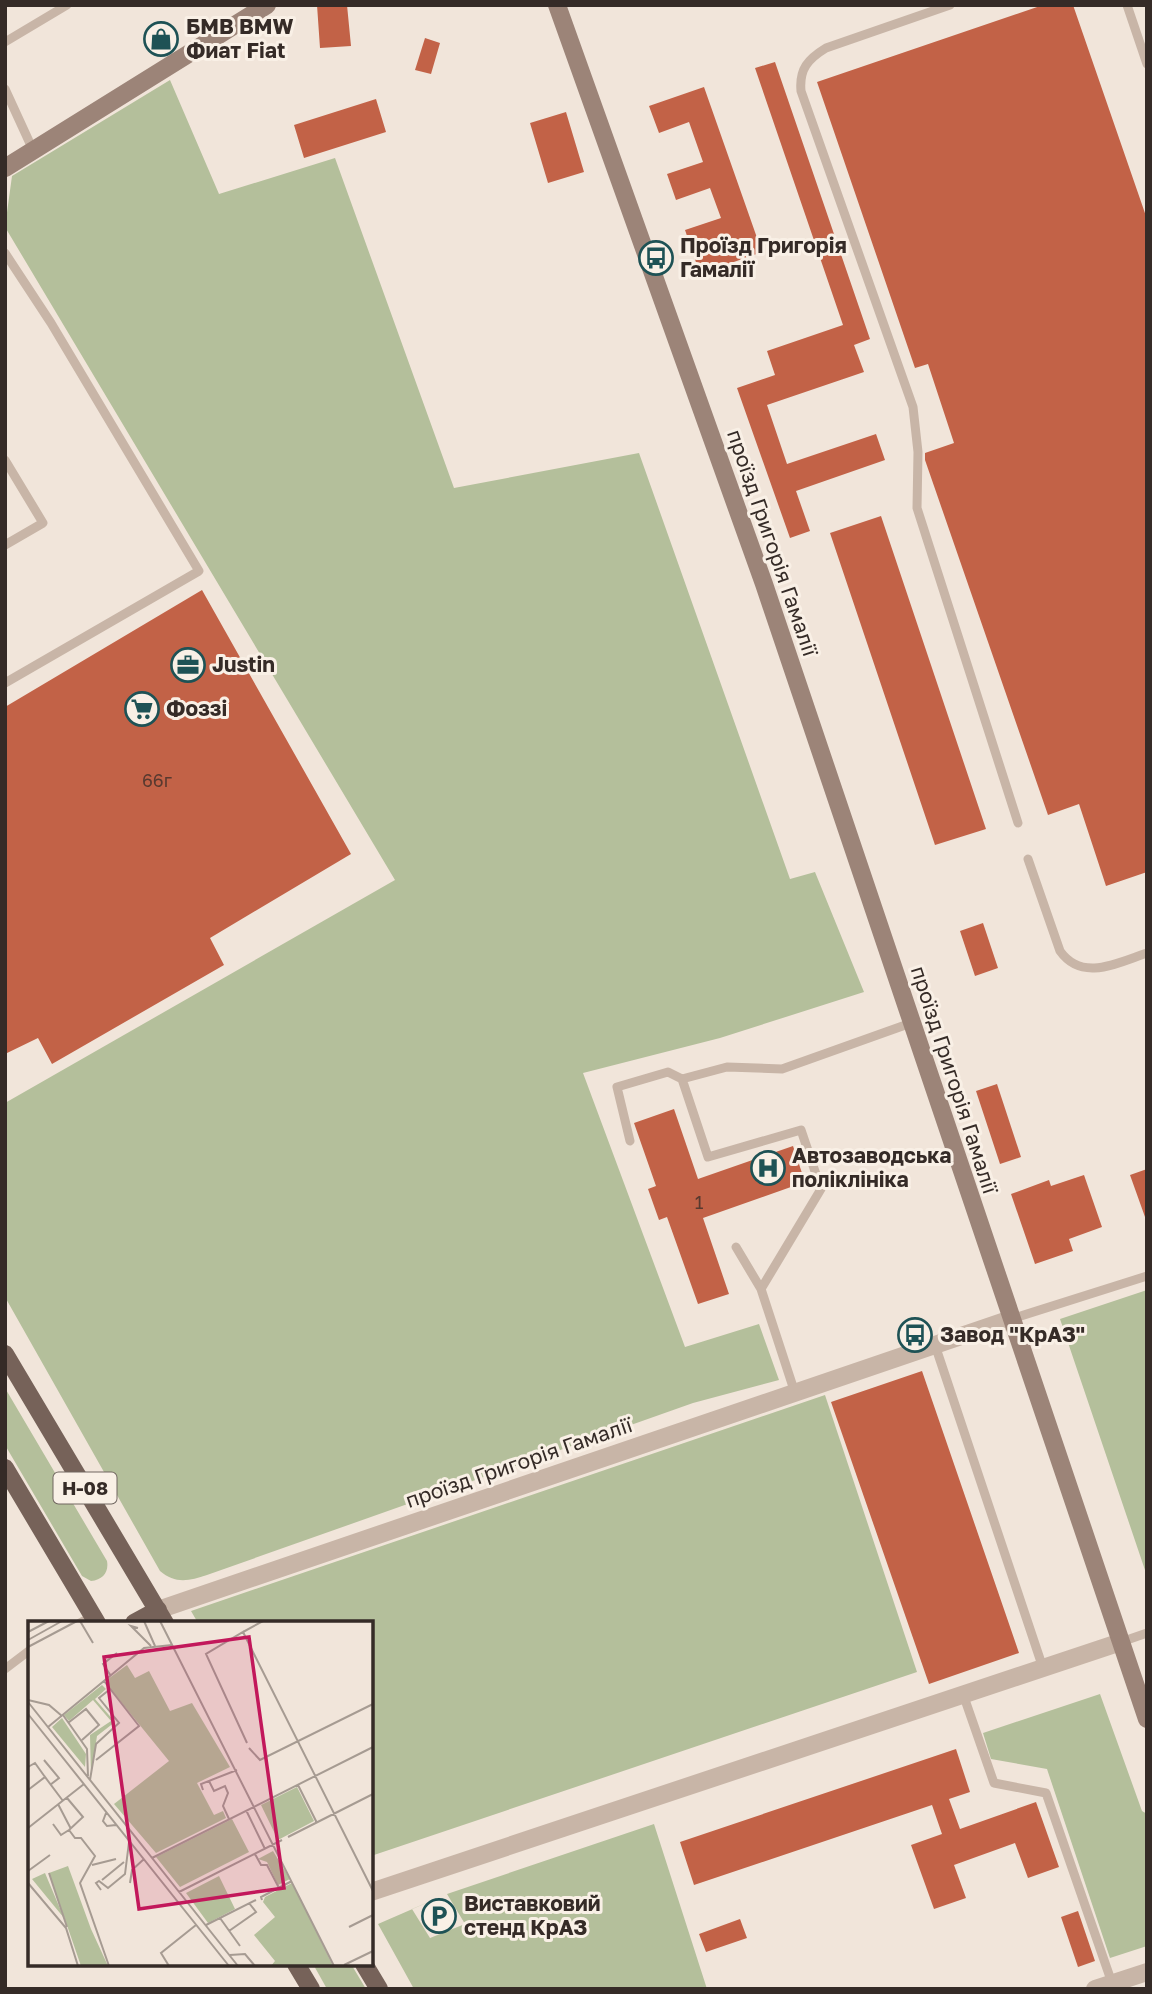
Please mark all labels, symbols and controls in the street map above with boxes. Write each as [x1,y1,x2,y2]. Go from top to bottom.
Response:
place label: БМВ BMW Фиат Fiat [186,13,294,63]
shop icon: БМВ BMW Фиат Fiat [142,20,180,58]
place label: Проїзд Григорія Гамалії [680,232,847,282]
bus stop icon: Проїзд Григорія Гамалії [637,239,675,277]
street label: проїзд Григорія Гамалії [722,426,824,661]
office icon: Justin [169,646,207,684]
place label: Justin [212,651,275,677]
supermarket icon: Фоззі [123,690,161,728]
place label: Фоззі [166,695,227,721]
house number: 66г [142,769,172,791]
street label: проїзд Григорія Гамалії [906,963,1005,1198]
place label: Автозаводська поліклініка [792,1142,952,1192]
hospital icon: Автозаводська поліклініка [749,1149,787,1187]
house number: 1 [695,1191,704,1213]
bus stop icon: Завод "КрАЗ" [896,1316,934,1354]
place label: Завод "КрАЗ" [940,1321,1085,1347]
street label: проїзд Григорія Гамалії [402,1411,637,1513]
road number: Н-08 [54,1472,116,1504]
inset map [28,1621,373,1966]
place label: Виставковий стенд КрАЗ [464,1890,601,1940]
parking icon: Виставковий стенд КрАЗ [420,1897,458,1935]

